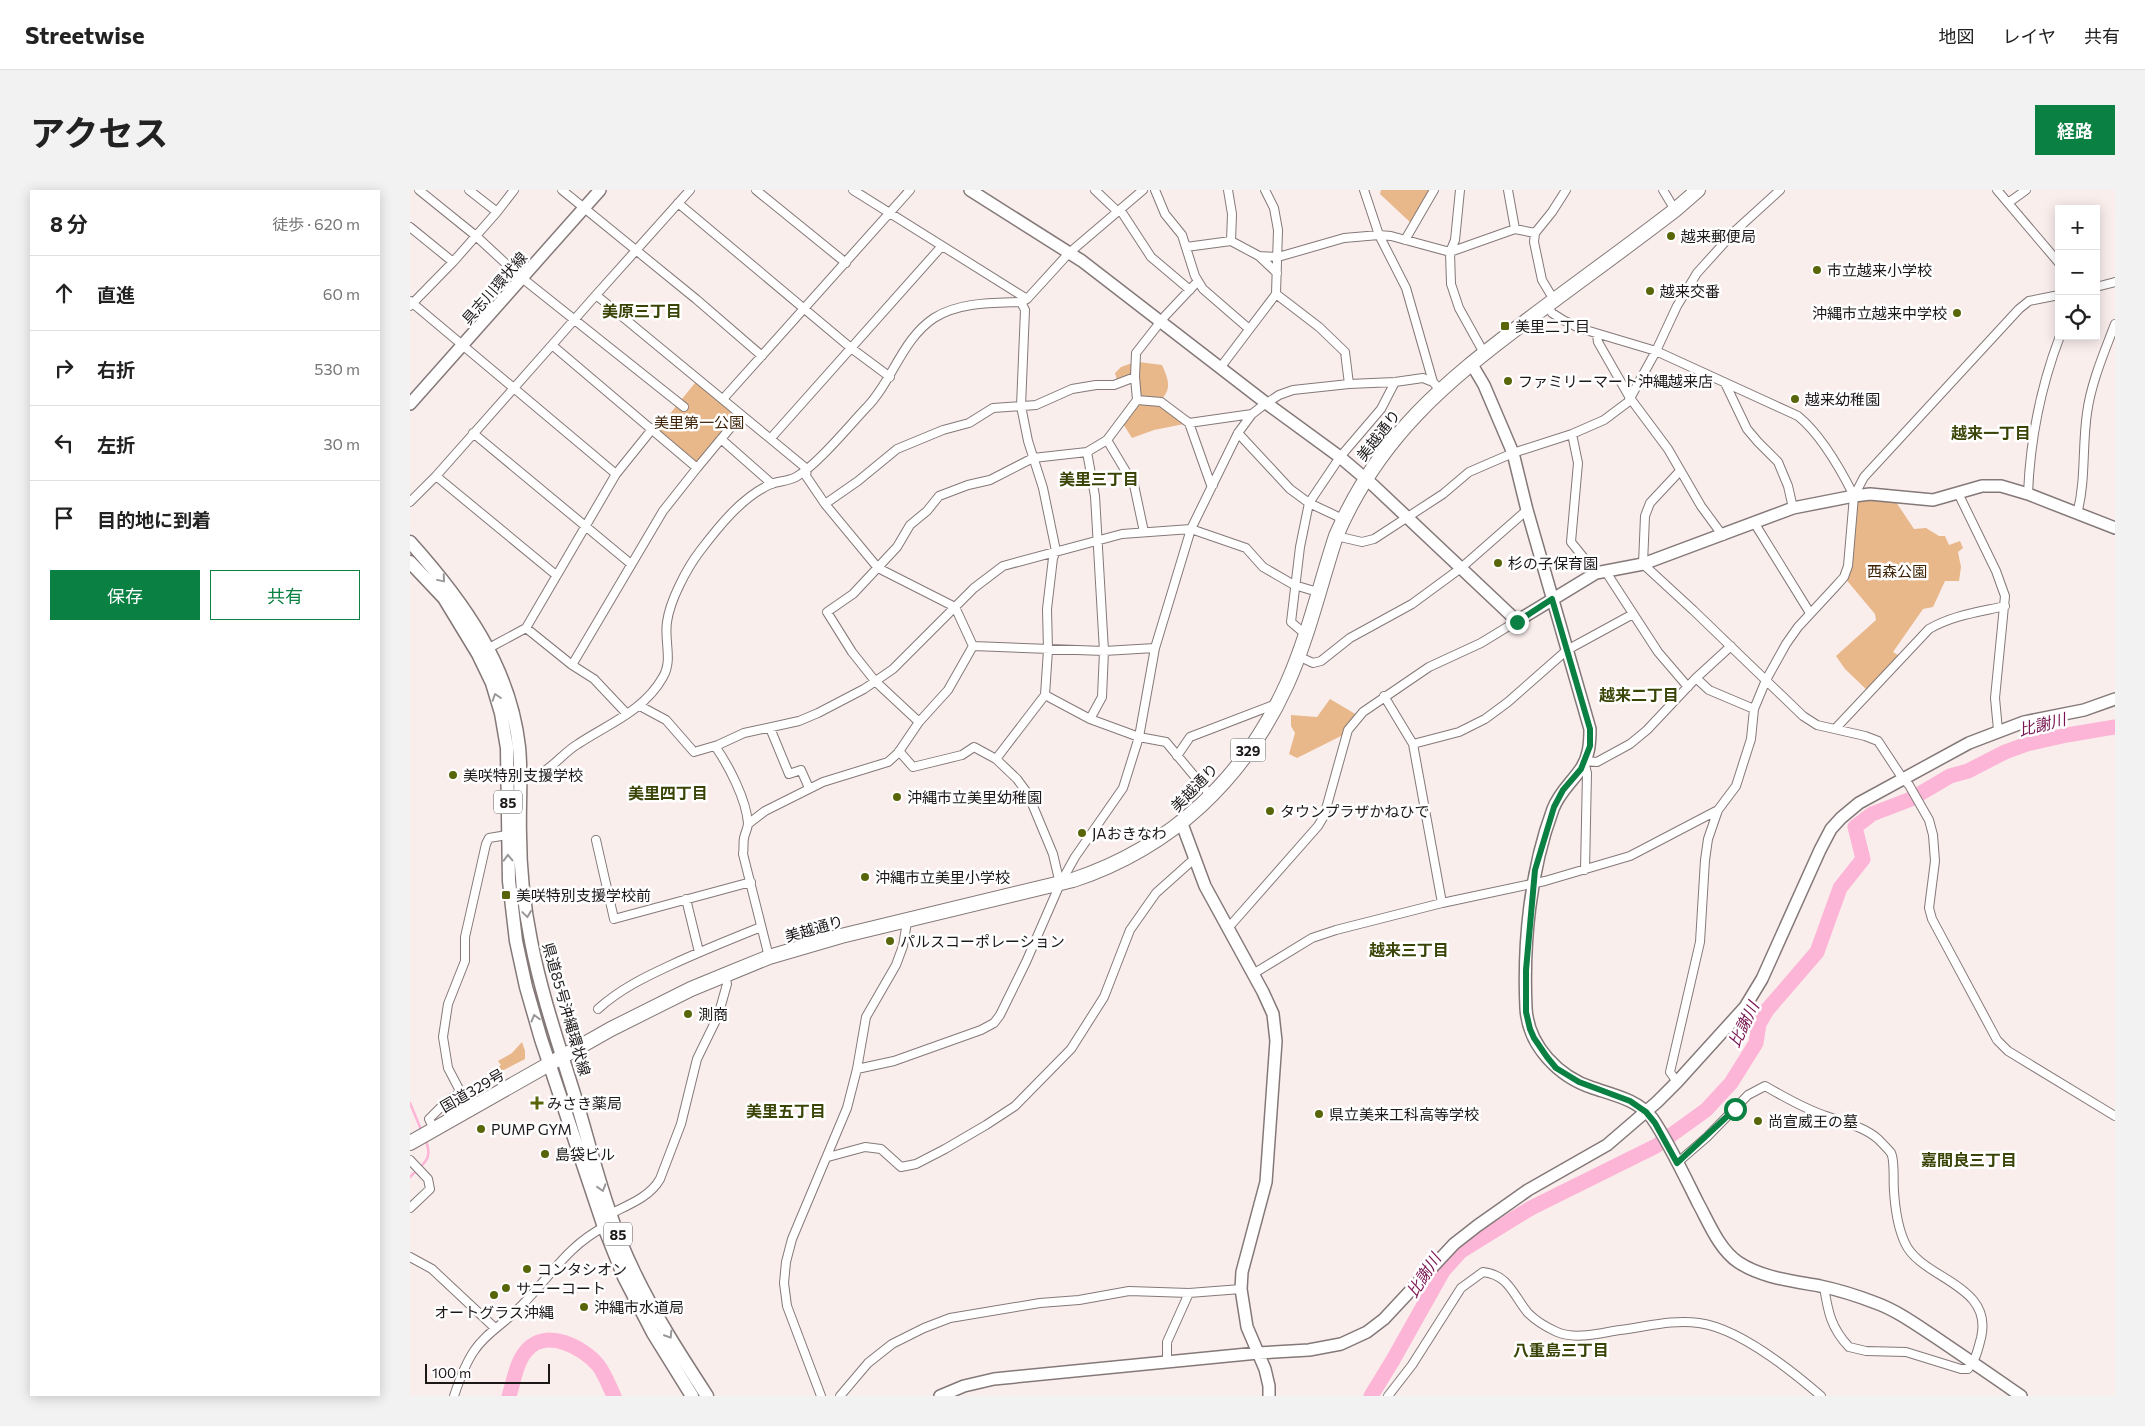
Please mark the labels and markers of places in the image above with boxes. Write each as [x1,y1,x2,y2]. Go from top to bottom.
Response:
place label: 越来郵便局 [1680,227,1756,245]
marker: 越来郵便局 [1665,230,1677,242]
place label: 市立越来小学校 [1827,261,1932,279]
marker: 市立越来小学校 [1811,264,1823,276]
place label: 越来交番 [1659,282,1720,300]
marker: 越来交番 [1644,285,1656,297]
place label: 沖縄市立越来中学校 [1812,304,1947,322]
marker: 沖縄市立越来中学校 [1951,307,1963,319]
place label: 美里二丁目 [1515,317,1590,335]
marker: 美里二丁目 [1499,320,1511,332]
place label: ファミリーマート沖縄越来店 [1518,372,1713,390]
marker: ファミリーマート沖縄越来店 [1502,375,1514,387]
place label: 越来幼稚園 [1804,390,1880,408]
marker: 越来幼稚園 [1789,393,1801,405]
place label: 杉の子保育園 [1508,554,1598,572]
marker: 杉の子保育園 [1492,557,1504,569]
place label: 美咲特別支援学校 [463,766,583,784]
marker: 美咲特別支援学校 [447,769,459,781]
place label: 沖縄市立美里幼稚園 [907,788,1042,806]
marker: 沖縄市立美里幼稚園 [891,791,903,803]
place label: タウンプラザかねひで [1280,802,1430,820]
marker: タウンプラザかねひで [1264,805,1276,817]
place label: JAおきなわ [1092,824,1167,842]
marker: JAおきなわ [1076,827,1088,839]
place label: 沖縄市立美里小学校 [875,868,1010,886]
marker: 沖縄市立美里小学校 [859,871,871,883]
place label: 美咲特別支援学校前 [516,886,651,904]
marker: 美咲特別支援学校前 [500,889,512,901]
place label: パルスコーポレーション [900,932,1065,950]
marker: パルスコーポレーション [884,935,896,947]
place label: 測商 [698,1005,728,1023]
marker: 測商 [682,1008,694,1020]
place label: みさき薬局 [547,1094,622,1112]
marker: みさき薬局 [531,1097,543,1109]
place label: 県立美来工科高等学校 [1329,1105,1479,1123]
marker: 県立美来工科高等学校 [1313,1108,1325,1120]
place label: 尚宣威王の墓 [1768,1112,1858,1130]
marker: 尚宣威王の墓 [1752,1115,1764,1127]
place label: PUMP GYM [491,1120,572,1138]
marker: PUMP GYM [475,1123,487,1135]
place label: 島袋ビル [555,1145,615,1163]
marker: 島袋ビル [539,1148,551,1160]
place label: コンタシオン [537,1260,627,1278]
marker: コンタシオン [521,1263,533,1275]
place label: サニーコート [516,1279,606,1297]
marker: サニーコート [500,1282,512,1294]
marker: オートグラス沖縄 [488,1289,500,1301]
place label: 沖縄市水道局 [594,1298,684,1316]
marker: 沖縄市水道局 [578,1301,590,1313]
place label: オートグラス沖縄 [434,1303,554,1321]

